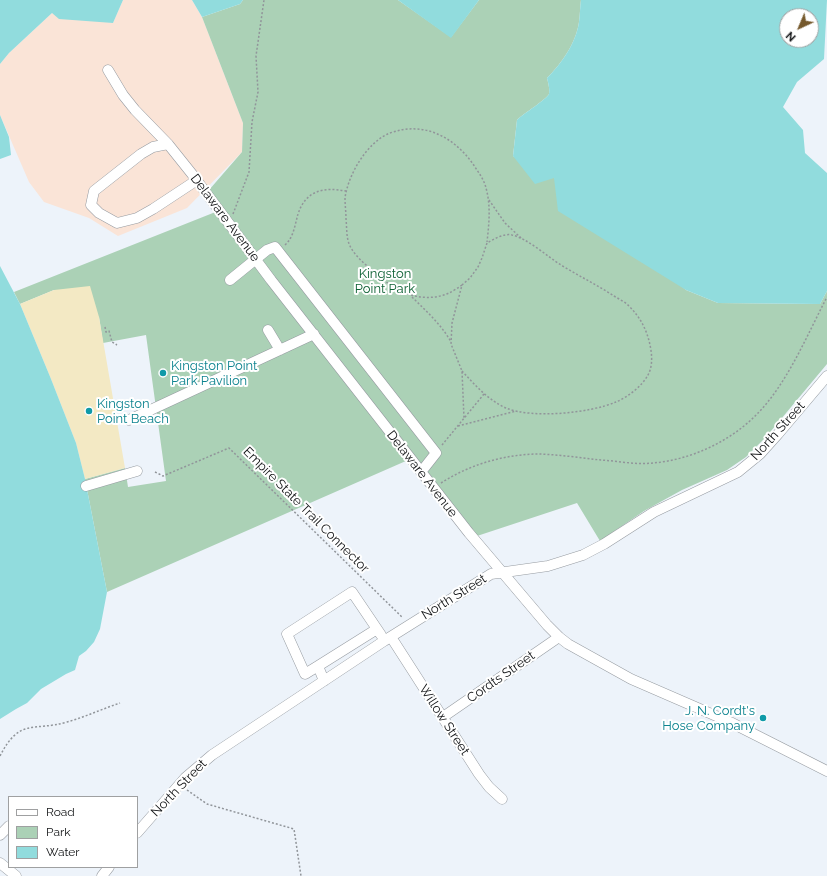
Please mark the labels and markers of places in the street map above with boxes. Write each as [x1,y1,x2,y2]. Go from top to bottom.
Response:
place label: Kingston Point Park Pavilion [171,358,257,389]
marker: Kingston Point Park Pavilion [158,368,168,378]
place label: Kingston Point Beach [97,396,169,427]
marker: Kingston Point Beach [84,406,94,416]
place label: J. N. Cordt's Hose Company [662,703,755,734]
marker: J. N. Cordt's Hose Company [758,713,768,723]

